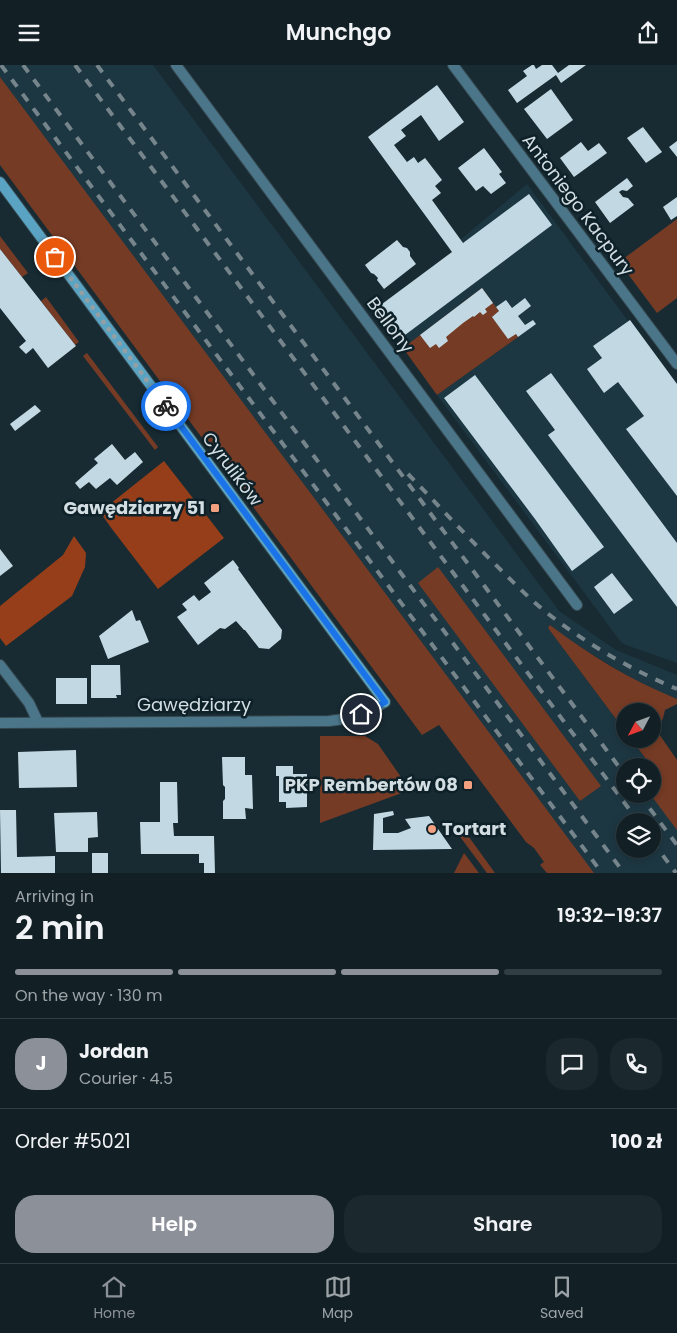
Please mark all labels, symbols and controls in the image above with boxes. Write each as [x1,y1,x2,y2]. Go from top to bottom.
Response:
text: Munchgo [286,17,391,48]
icon: menu [15,19,43,47]
icon: share [634,19,662,47]
street label: Antoniego Kacpury [517,129,640,281]
pin [34,236,76,278]
icon: bag [41,243,69,271]
street label: Bellony [361,292,420,358]
courier [141,381,191,431]
icon: bike [152,392,180,420]
street label: Cyrulików [196,427,269,511]
place label: Gawędziarzy 51 [63,495,205,520]
marker: Gawędziarzy 51 [209,502,221,514]
street label: Gawędziarzy [137,692,251,717]
pin [340,693,382,735]
icon: home [347,700,375,728]
north arrow [616,703,661,747]
map controls [616,703,661,858]
button: locate [616,758,661,803]
place label: PKP Rembertów 08 [285,772,458,797]
marker: PKP Rembertów 08 [462,779,474,791]
button: layers [616,813,661,858]
place label: Tortart [442,816,506,841]
marker: Tortart [426,823,438,835]
text: Arriving in [15,885,94,908]
text: 19:32–19:37 [557,902,662,929]
text: 2 min [15,905,105,950]
text: On the way · 130 m [15,984,163,1007]
text: Jordan [79,1038,149,1065]
button: chat [546,1038,598,1090]
button: phone [610,1038,662,1090]
text: J [36,1050,46,1077]
text: Courier · 4.5 [79,1067,173,1090]
text: Order #5021 [15,1128,131,1155]
text: 100 zł [611,1128,662,1155]
button: Help [15,1195,334,1253]
button: Share [344,1195,662,1253]
tab: Home [93,1273,135,1324]
tab: Map [322,1273,353,1324]
tab: Saved [540,1273,584,1324]

